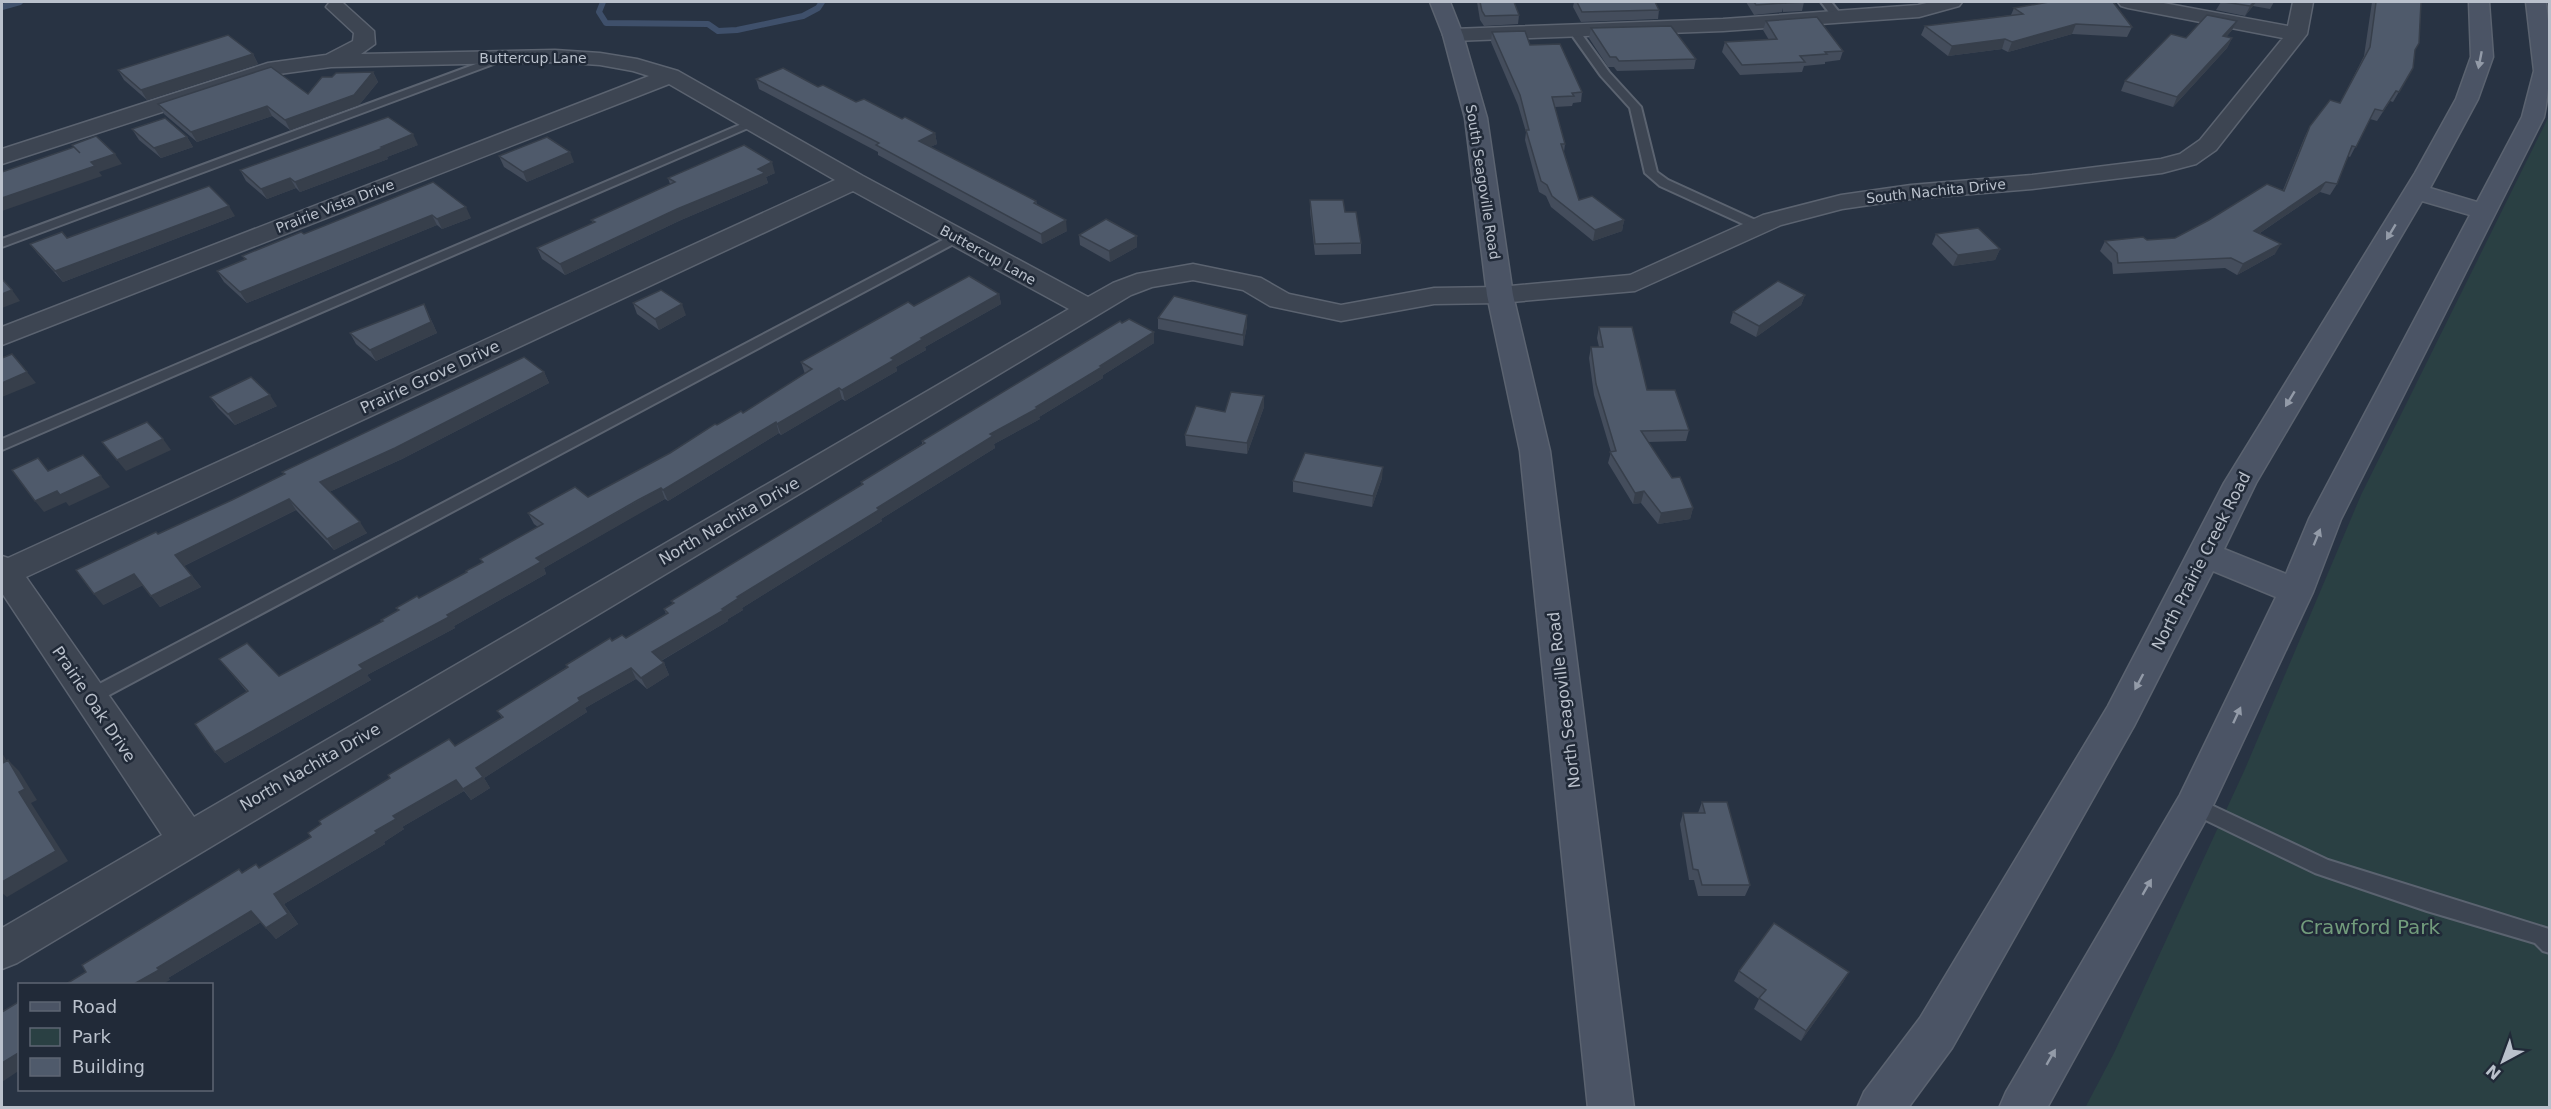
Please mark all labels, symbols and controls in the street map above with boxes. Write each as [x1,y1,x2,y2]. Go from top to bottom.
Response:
street label: Buttercup Lane [479,50,587,66]
one-way arrow [2475,50,2484,69]
street label: South Seagoville Road [1463,103,1503,261]
street label: Prairie Vista Drive [274,176,396,236]
street label: South Nachita Drive [1865,176,2007,206]
street label: Buttercup Lane [937,222,1039,288]
one-way arrow [2385,224,2396,240]
street label: Prairie Grove Drive [357,336,503,418]
one-way arrow [2285,391,2296,407]
street label: North Prairie Creek Road [2148,469,2254,653]
street label: North Nachita Drive [655,473,803,569]
one-way arrow [2313,528,2323,546]
street label: North Seagoville Road [1544,611,1584,789]
street label: Prairie Oak Drive [48,642,140,766]
one-way arrow [2134,674,2144,691]
one-way arrow [2233,706,2242,723]
street label: North Nachita Drive [236,719,384,815]
one-way arrow [2142,879,2153,895]
park label: Crawford Park [2300,915,2441,939]
legend [18,983,213,1091]
text: Road [72,996,117,1017]
text: Park [72,1026,111,1047]
north arrow [2473,1031,2533,1091]
one-way arrow [2046,1048,2056,1065]
text: Building [72,1056,145,1077]
text: N [2482,1060,2505,1084]

